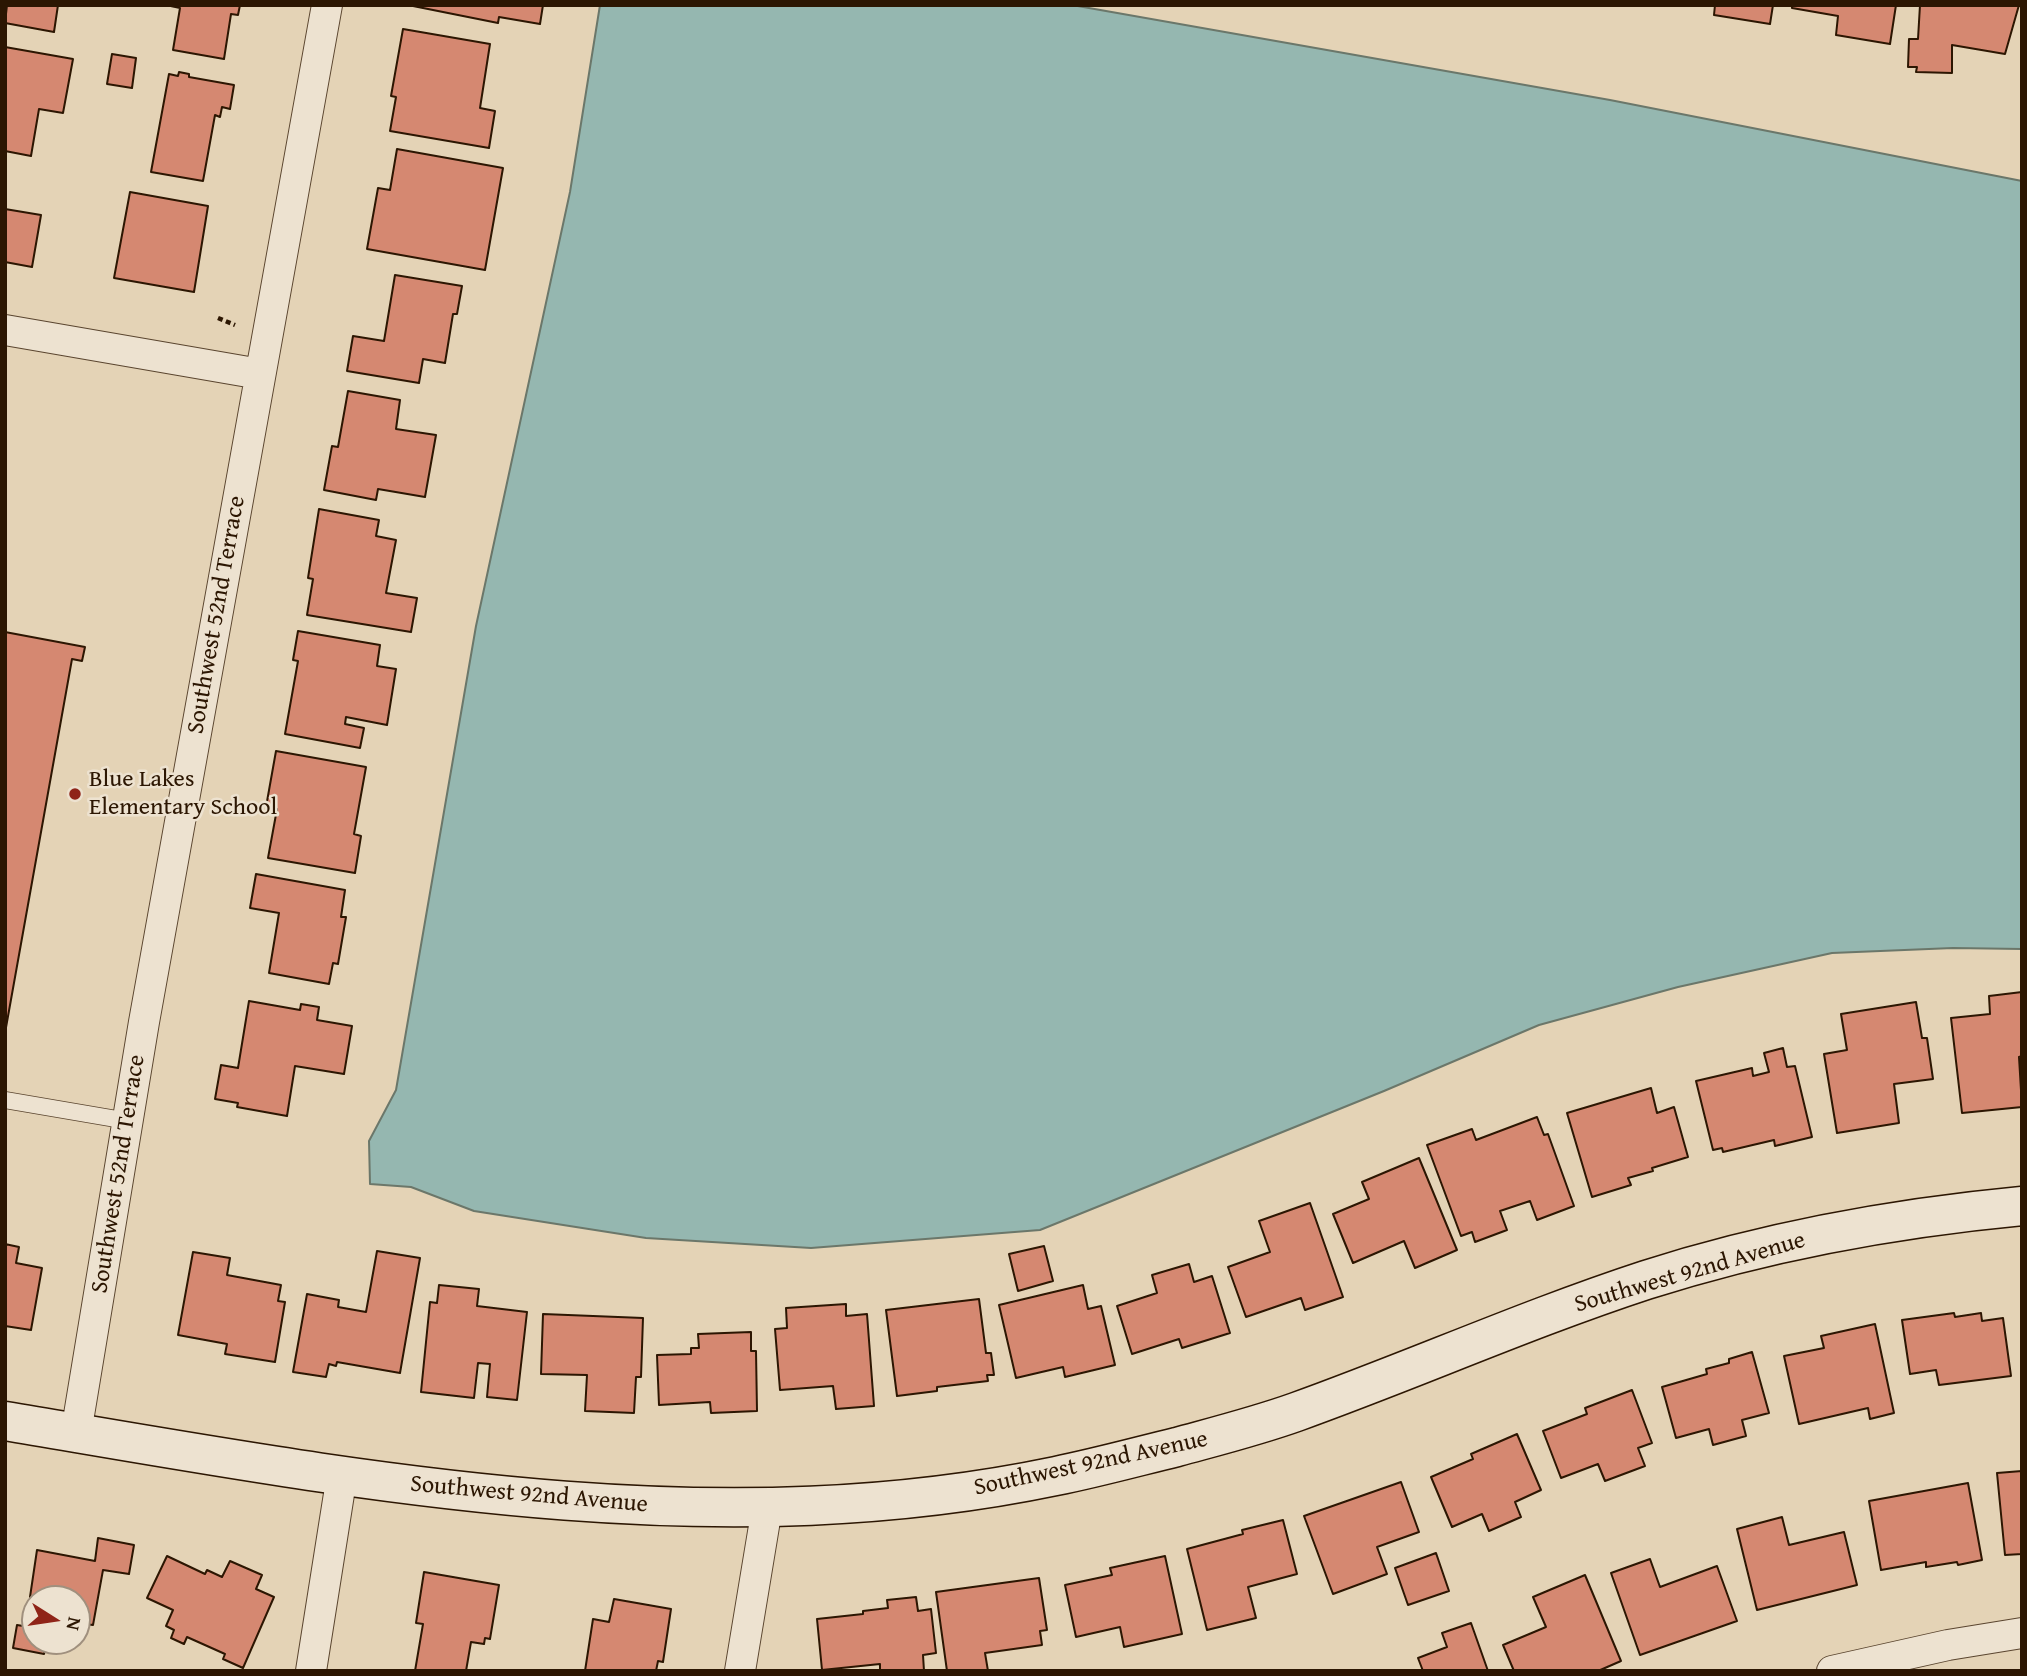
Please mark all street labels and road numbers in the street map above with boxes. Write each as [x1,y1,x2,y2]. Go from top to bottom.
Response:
street label: Southwest 52nd Terrace [182,494,252,736]
street label: Southwest 52nd Terrace [86,1053,152,1295]
street label: Southwest 92nd Avenue [1571,1226,1809,1320]
street label: Southwest 92nd Avenue [971,1425,1211,1503]
street label: Southwest 92nd Avenue [409,1470,649,1520]

